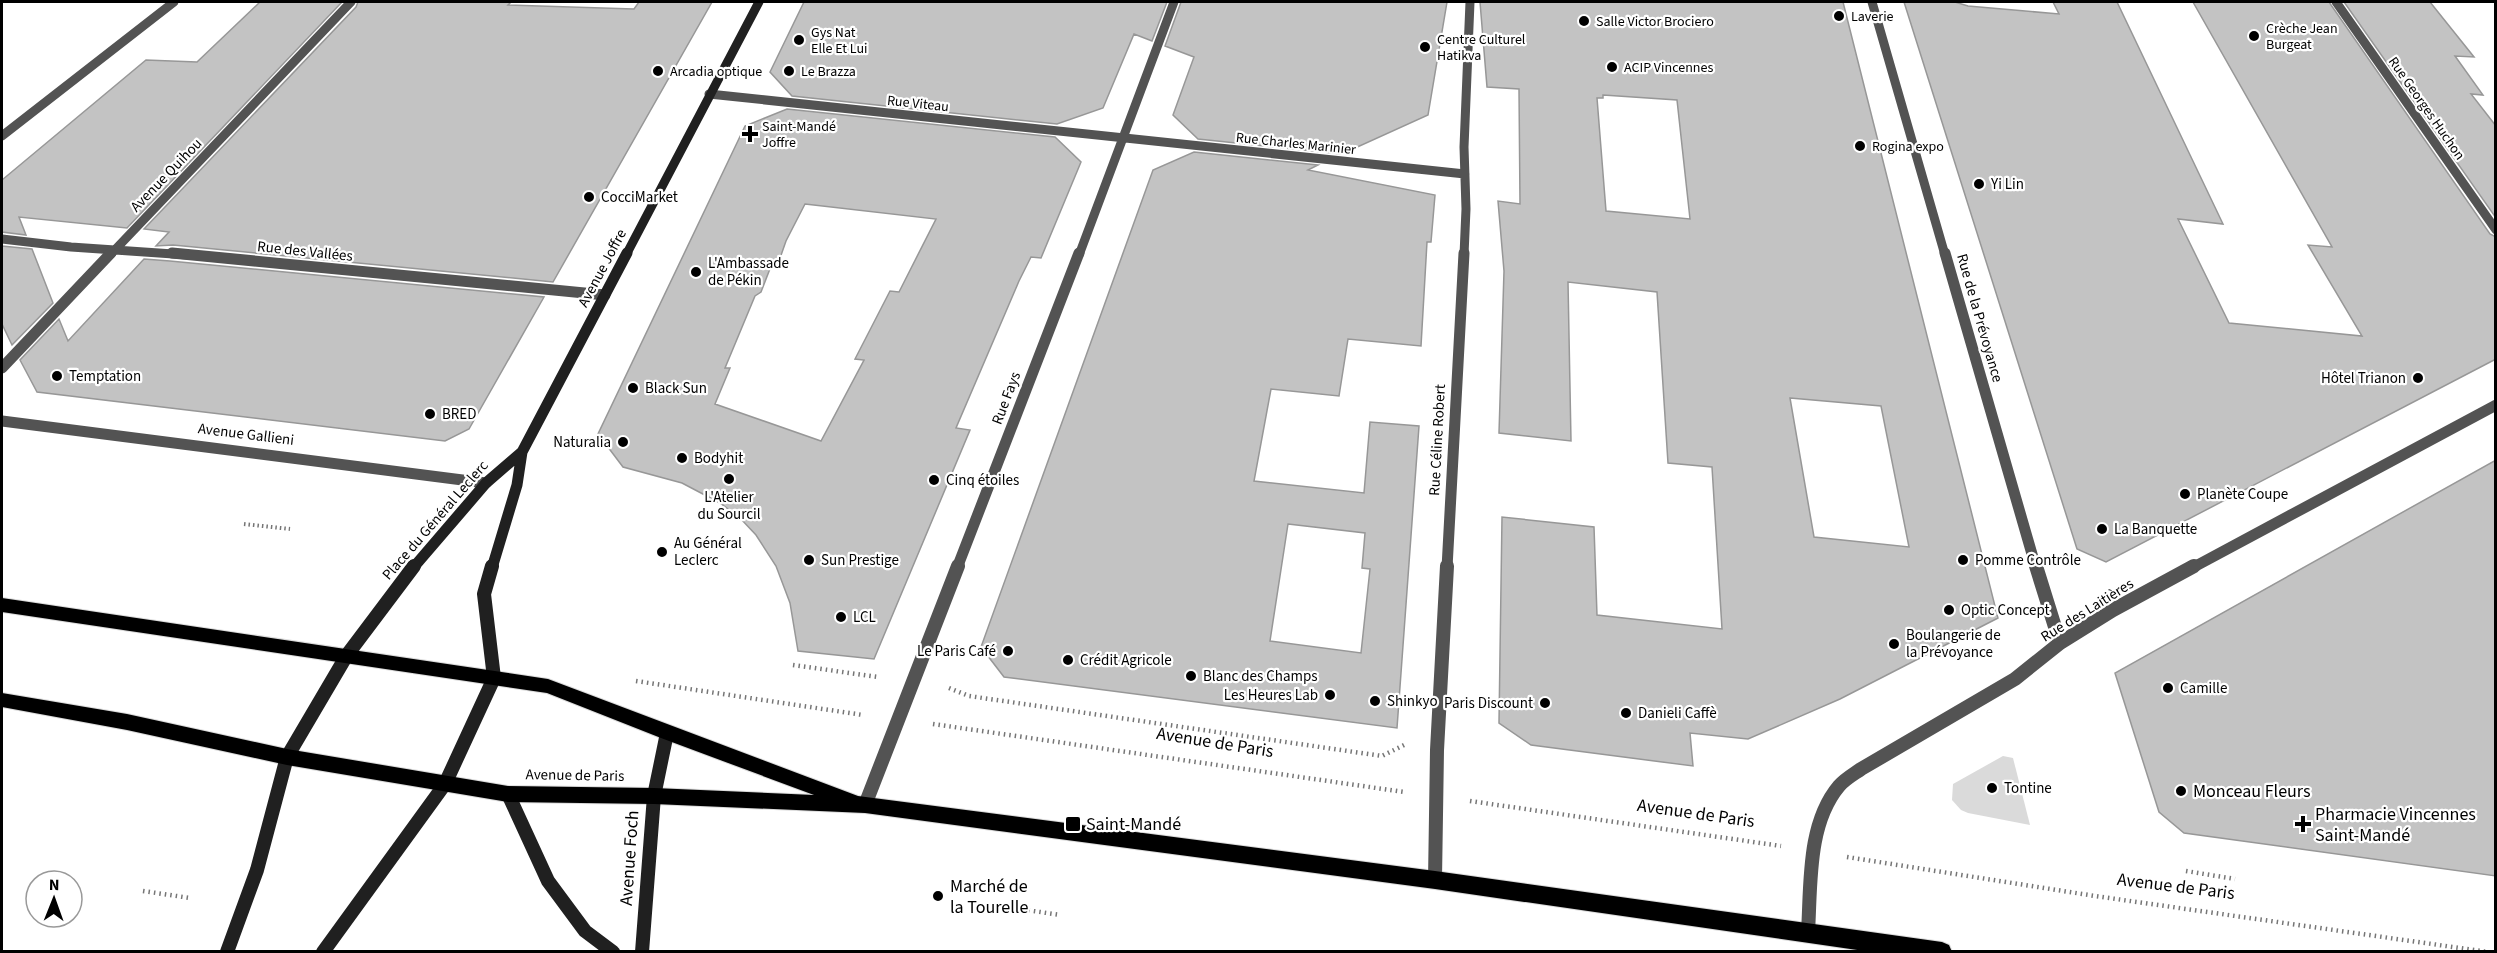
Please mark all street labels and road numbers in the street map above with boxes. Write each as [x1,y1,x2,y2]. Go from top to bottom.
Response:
street label: Rue Georges Huchon [2383,53,2469,164]
street label: Rue Viteau [886,91,950,117]
street label: Rue Charles Marinier [1235,128,1357,160]
street label: Avenue Quihou [126,134,207,217]
street label: Avenue Joffre [573,225,632,311]
street label: Rue des Vallées [256,236,354,267]
street label: Rue de la Prévoyance [1951,251,2008,385]
street label: Rue Fays [987,369,1026,428]
street label: Rue Céline Robert [1424,384,1451,496]
street label: Avenue Gallieni [197,418,295,451]
street label: Place du Général Leclerc [377,456,493,585]
street label: Rue des Laitières [2037,574,2138,647]
street label: Avenue de Paris [1155,721,1275,764]
street label: Avenue de Paris [526,764,624,787]
street label: Avenue de Paris [1636,793,1756,834]
street label: Avenue Foch [614,810,645,907]
street label: Avenue de Paris [2116,867,2236,906]

